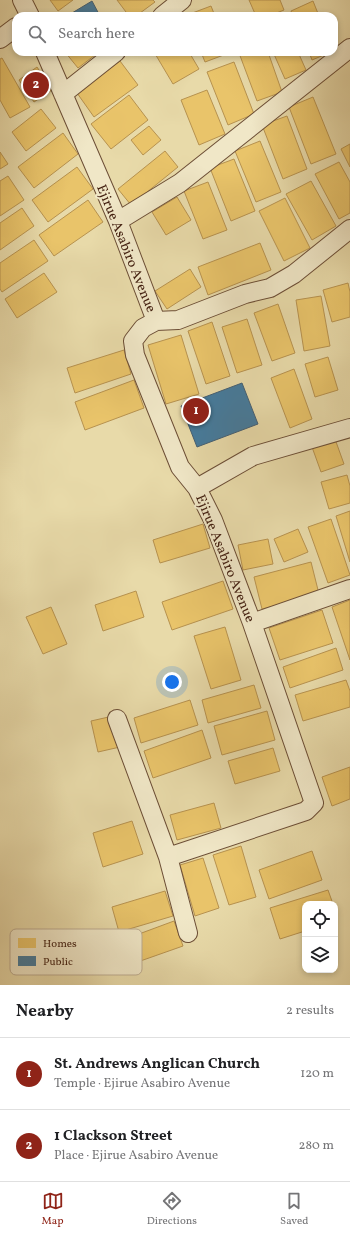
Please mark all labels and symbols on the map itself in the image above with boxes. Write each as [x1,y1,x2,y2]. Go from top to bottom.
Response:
pin: 2 [23,70,49,100]
street label: Ejirue Asabiro Avenue [91,182,160,316]
pin: 1 [183,396,209,426]
street label: Ejirue Asabiro Avenue [190,492,259,626]
your location [162,672,182,692]
legend [10,929,142,975]
text: Homes [43,937,77,952]
text: Public [43,955,73,970]

